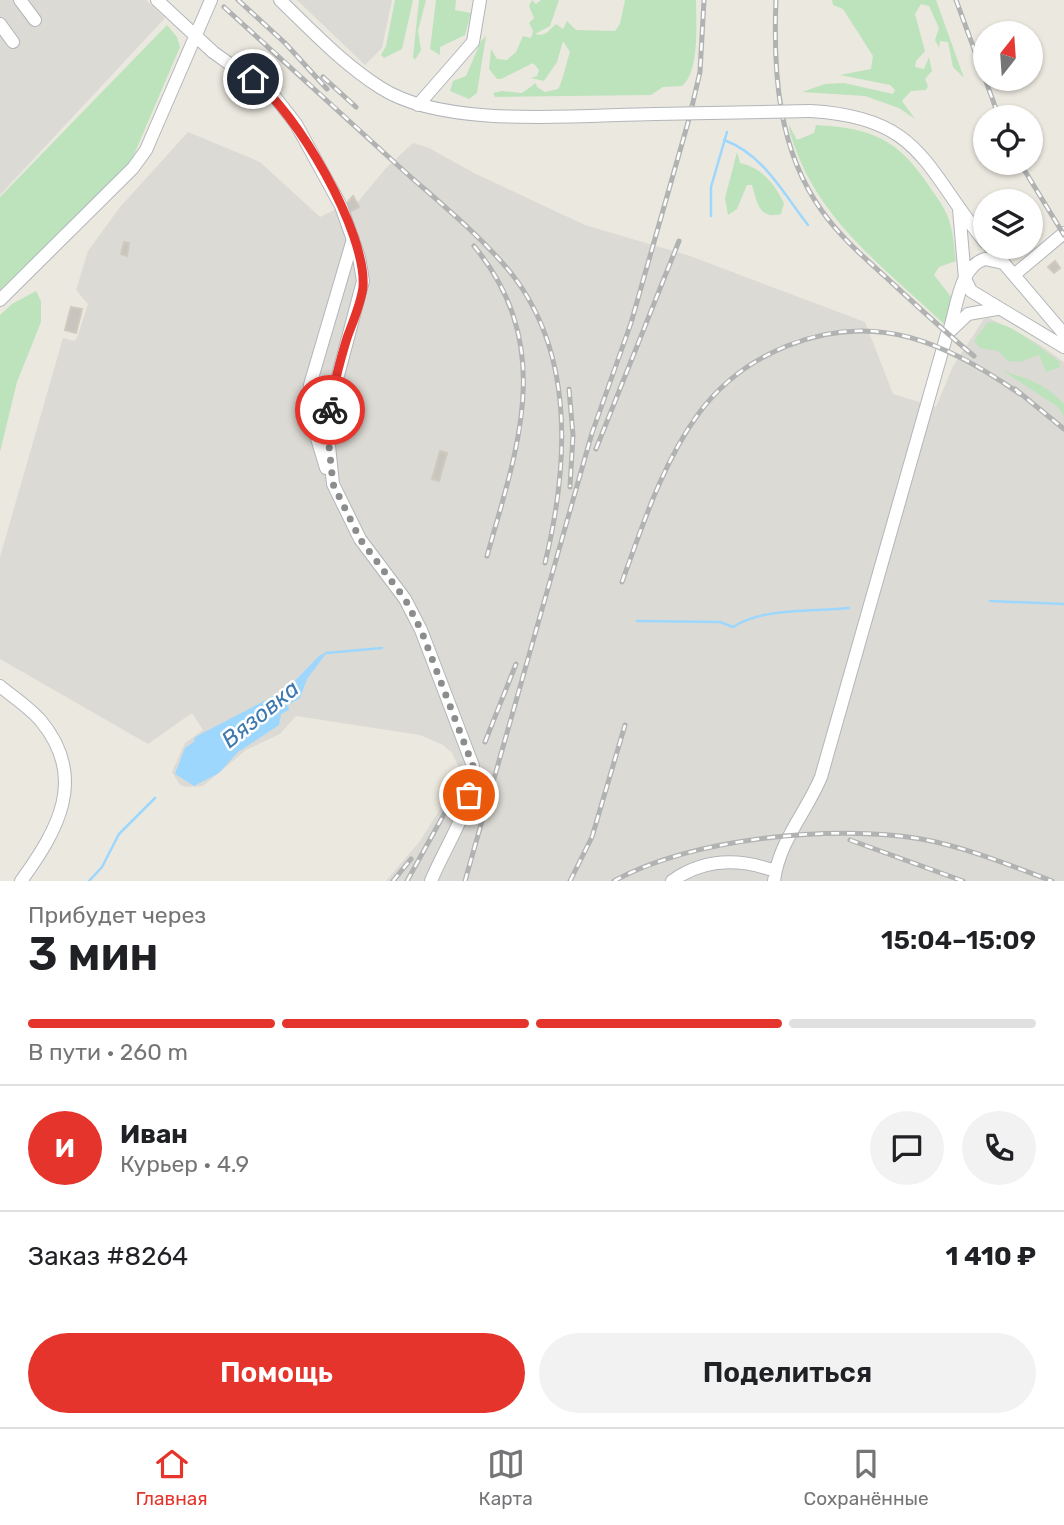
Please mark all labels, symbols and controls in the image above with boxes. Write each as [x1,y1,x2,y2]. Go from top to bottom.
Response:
north arrow [973,21,1043,91]
map controls [973,21,1043,259]
pin [223,49,283,109]
icon: home [234,60,272,98]
button: locate [973,105,1043,175]
button: layers [973,189,1043,259]
courier [295,375,365,445]
icon: bike [311,391,349,429]
water label: Вязовка [216,674,304,754]
pin [439,765,499,825]
icon: bag [450,776,488,814]
text: Прибудет через [28,901,206,929]
text: 15:04–15:09 [881,925,1036,956]
text: 3 мин [28,927,159,982]
text: В пути · 260 m [28,1038,188,1066]
button: chat [870,1111,944,1185]
button: phone [962,1111,1036,1185]
text: Иван [120,1119,188,1150]
text: И [55,1133,75,1164]
text: Курьер · 4.9 [120,1150,249,1178]
text: Заказ #8264 [28,1241,188,1272]
text: 1 410 ₽ [946,1241,1036,1272]
button: Помощь [28,1333,525,1413]
button: Поделиться [539,1333,1036,1413]
tab: Главная [135,1445,208,1510]
tab: Карта [478,1445,533,1510]
tab: Сохранённые [804,1445,929,1510]

